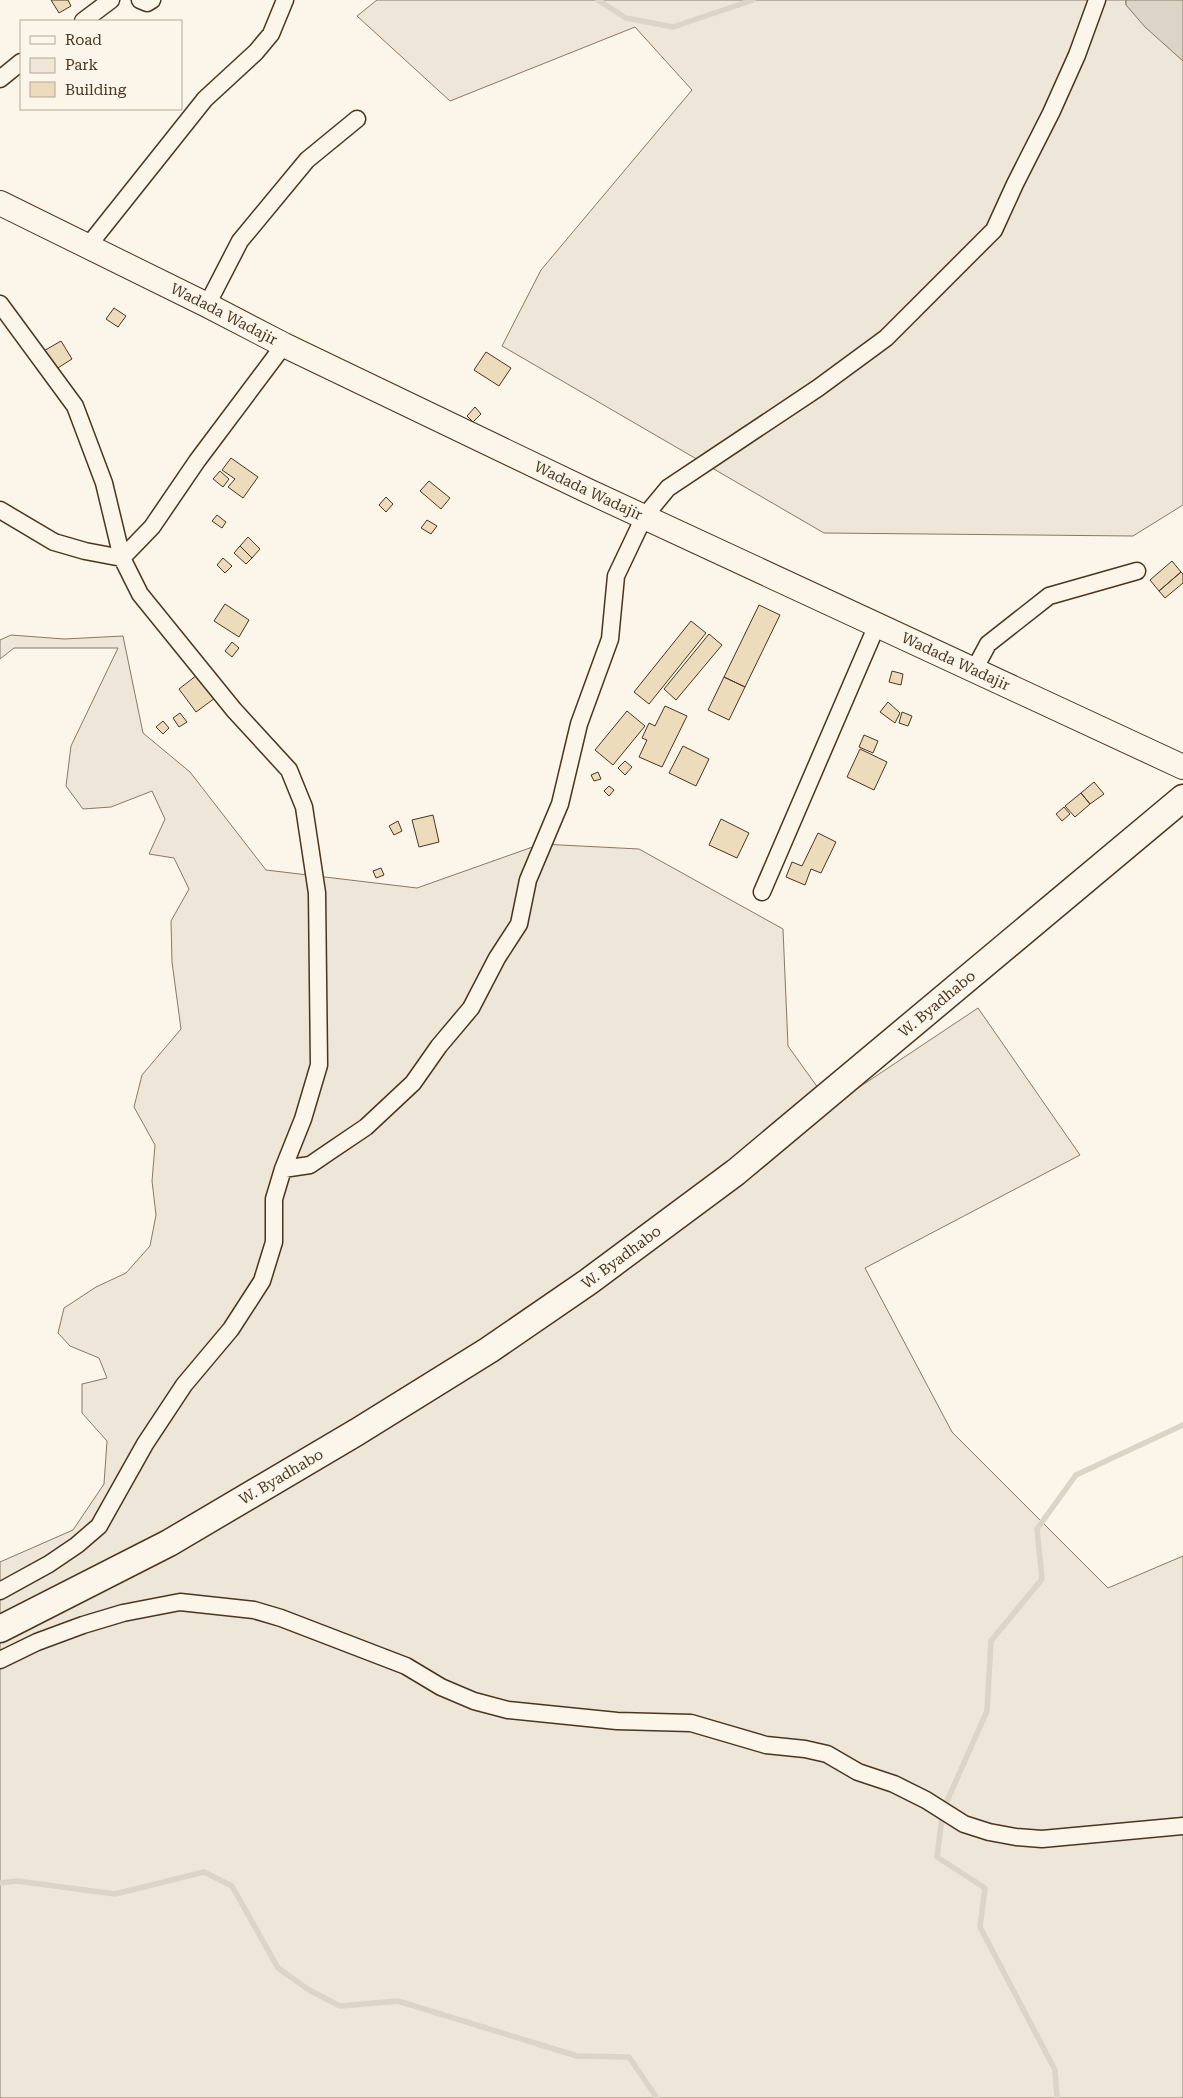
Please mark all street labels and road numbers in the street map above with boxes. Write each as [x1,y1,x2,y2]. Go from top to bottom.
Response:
street label: Wadada Wadajir [168,279,280,349]
street label: Wadada Wadajir [531,458,645,524]
street label: Wadada Wadajir [898,629,1013,694]
street label: W. Byadhabo [895,967,979,1041]
street label: W. Byadhabo [578,1222,665,1293]
street label: W. Byadhabo [236,1445,327,1509]

